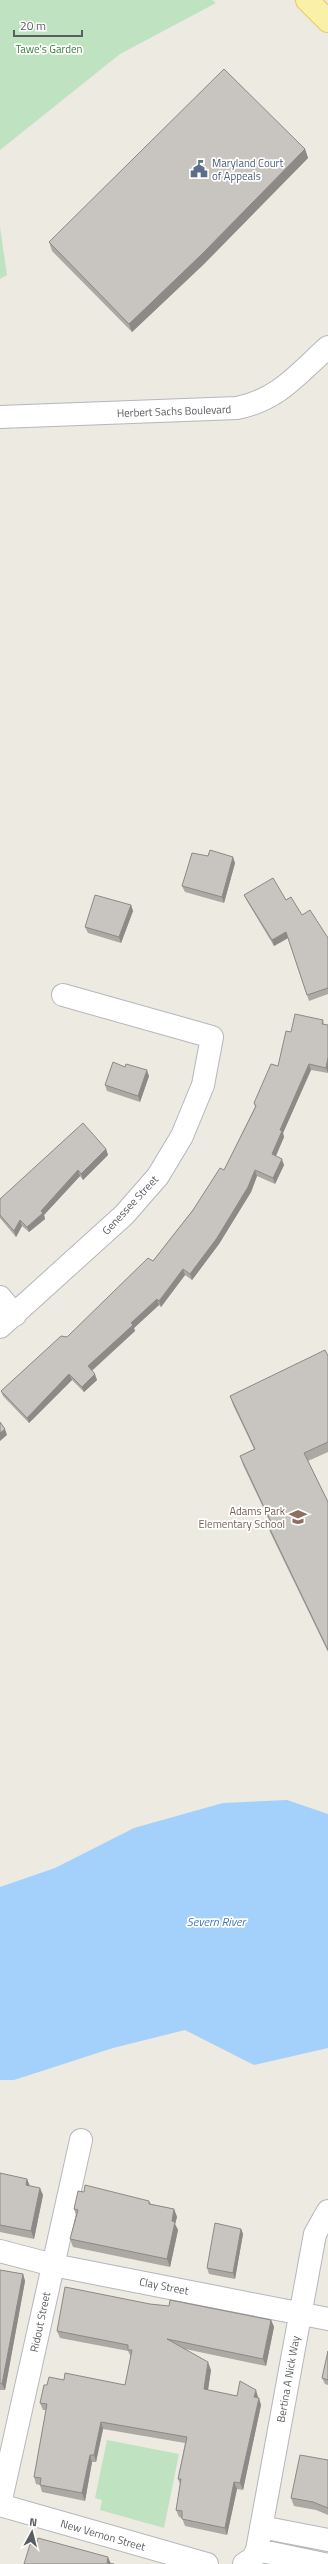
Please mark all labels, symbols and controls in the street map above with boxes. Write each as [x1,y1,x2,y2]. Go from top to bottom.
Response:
scale bar [14,12,82,38]
text: 20 m [20,16,46,35]
park label: Tawe's Garden [15,41,83,57]
place label: Maryland Court of Appeals [212,155,283,184]
public building icon: Maryland Court of Appeals [189,159,209,179]
street label: Herbert Sachs Boulevard [117,401,232,421]
street label: Genessee Street [98,1172,162,1238]
place label: Adams Park Elementary School [198,1503,286,1532]
school or university icon: Adams Park Elementary School [288,1507,308,1527]
water label: Severn River [187,1912,247,1931]
street label: Clay Street [138,2273,190,2299]
street label: Ridout Street [26,2290,54,2354]
street label: Bertina A Nick Way [272,2334,304,2424]
north arrow [12,2512,52,2552]
text: N [28,2514,38,2530]
street label: New Vernon Street [59,2515,147,2555]

